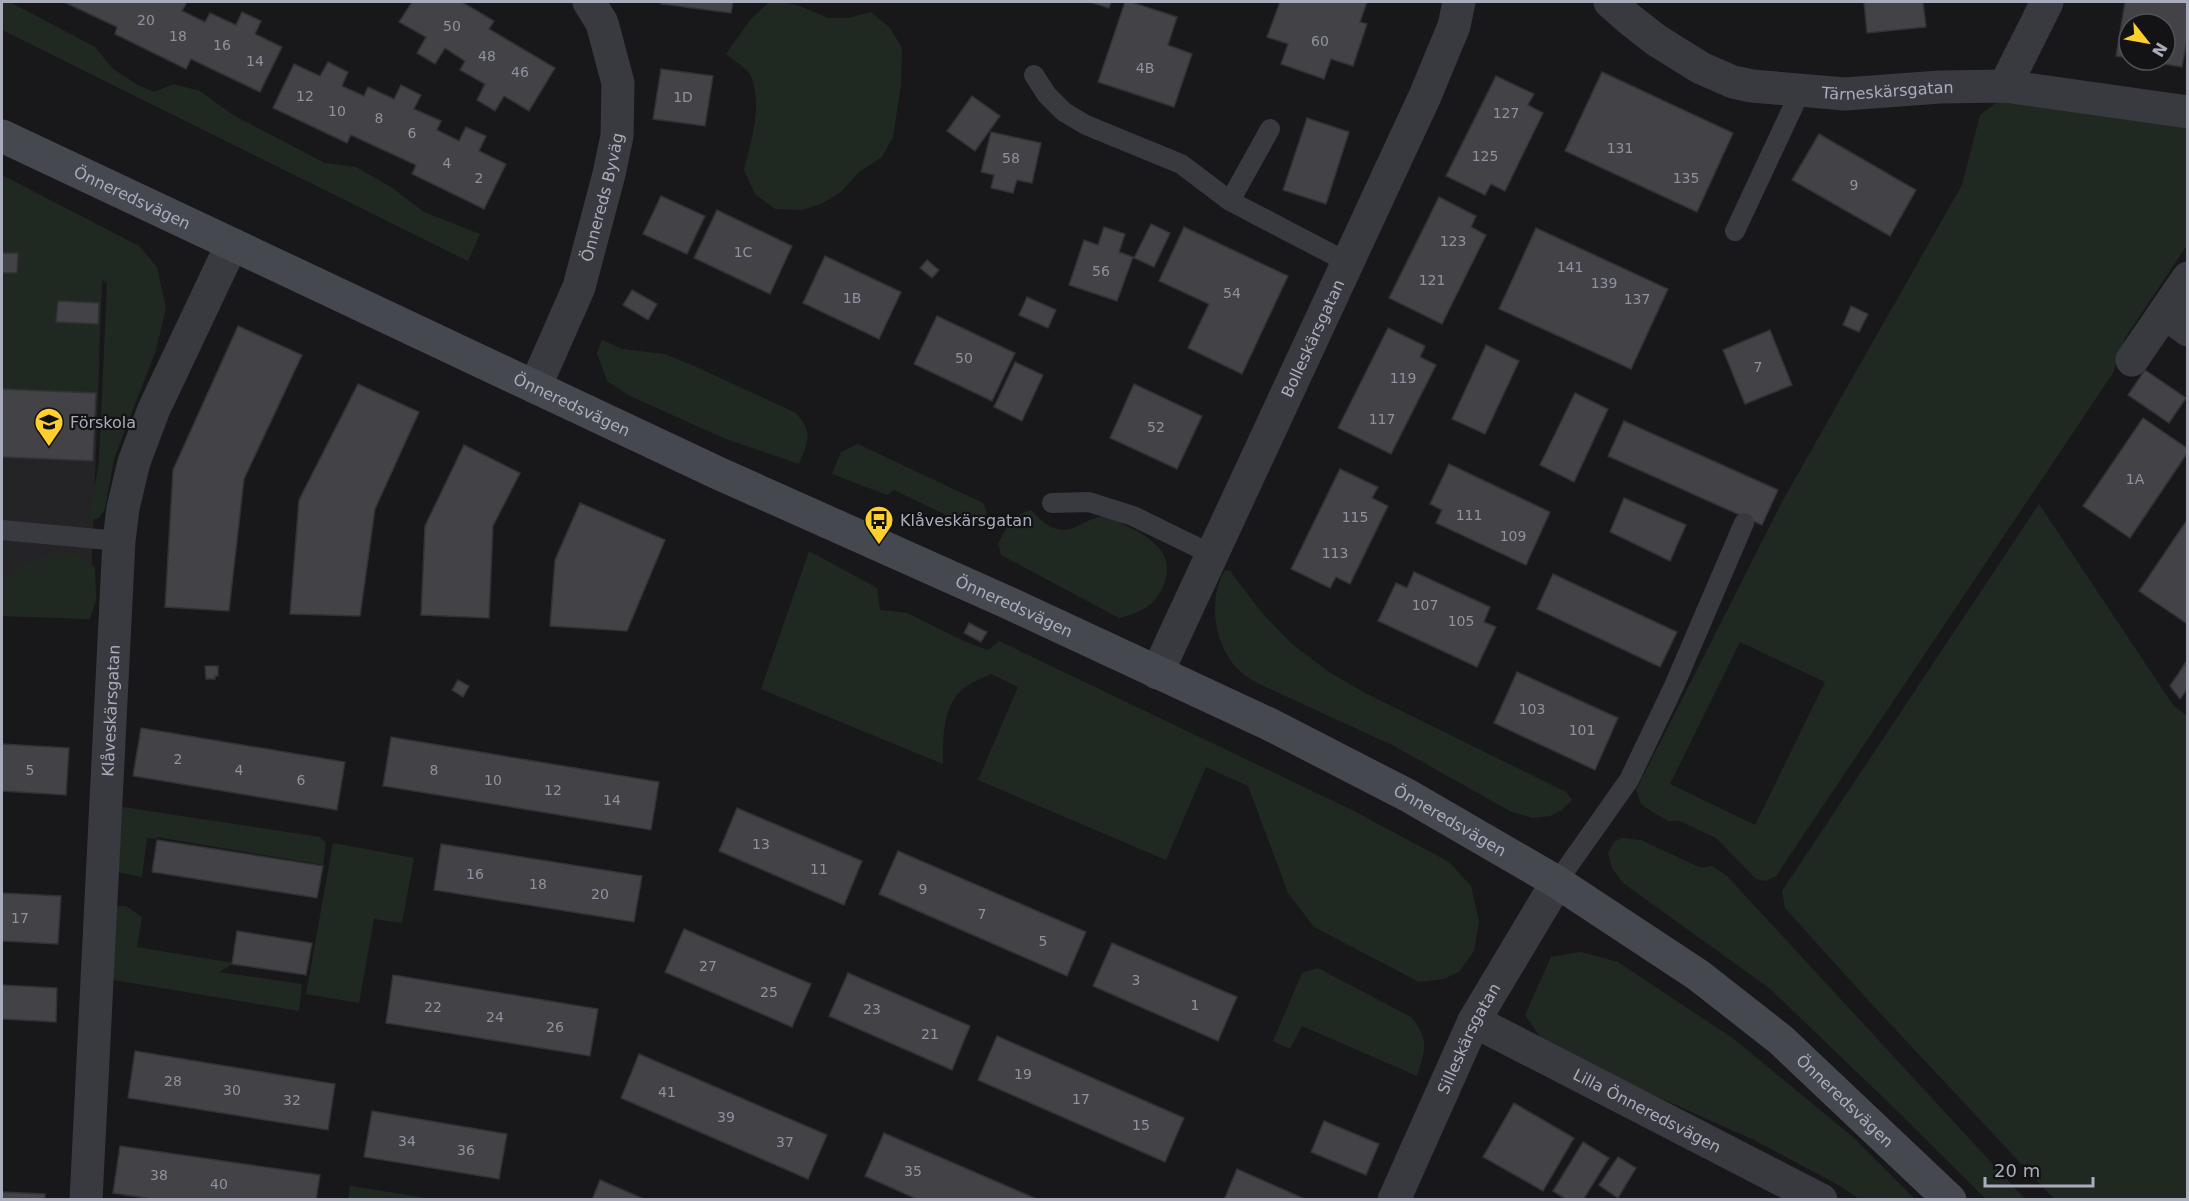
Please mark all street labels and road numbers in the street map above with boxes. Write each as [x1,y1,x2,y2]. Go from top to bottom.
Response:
street label: Tärneskärsgatan [1820,78,1954,104]
street label: Önnereds Byväg [577,131,627,264]
street label: Önneredsvägen [71,162,193,233]
street label: Bolleskärsgatan [1277,277,1348,401]
street label: Önneredsvägen [510,369,633,440]
street label: Önneredsvägen [952,571,1076,641]
street label: Klåveskärsgatan [98,644,124,777]
street label: Önneredsvägen [1391,781,1510,861]
street label: Silleskärsgatan [1434,980,1505,1097]
street label: Önneredsvägen [1792,1051,1897,1151]
street label: Lilla Önneredsvägen [1570,1065,1724,1157]

